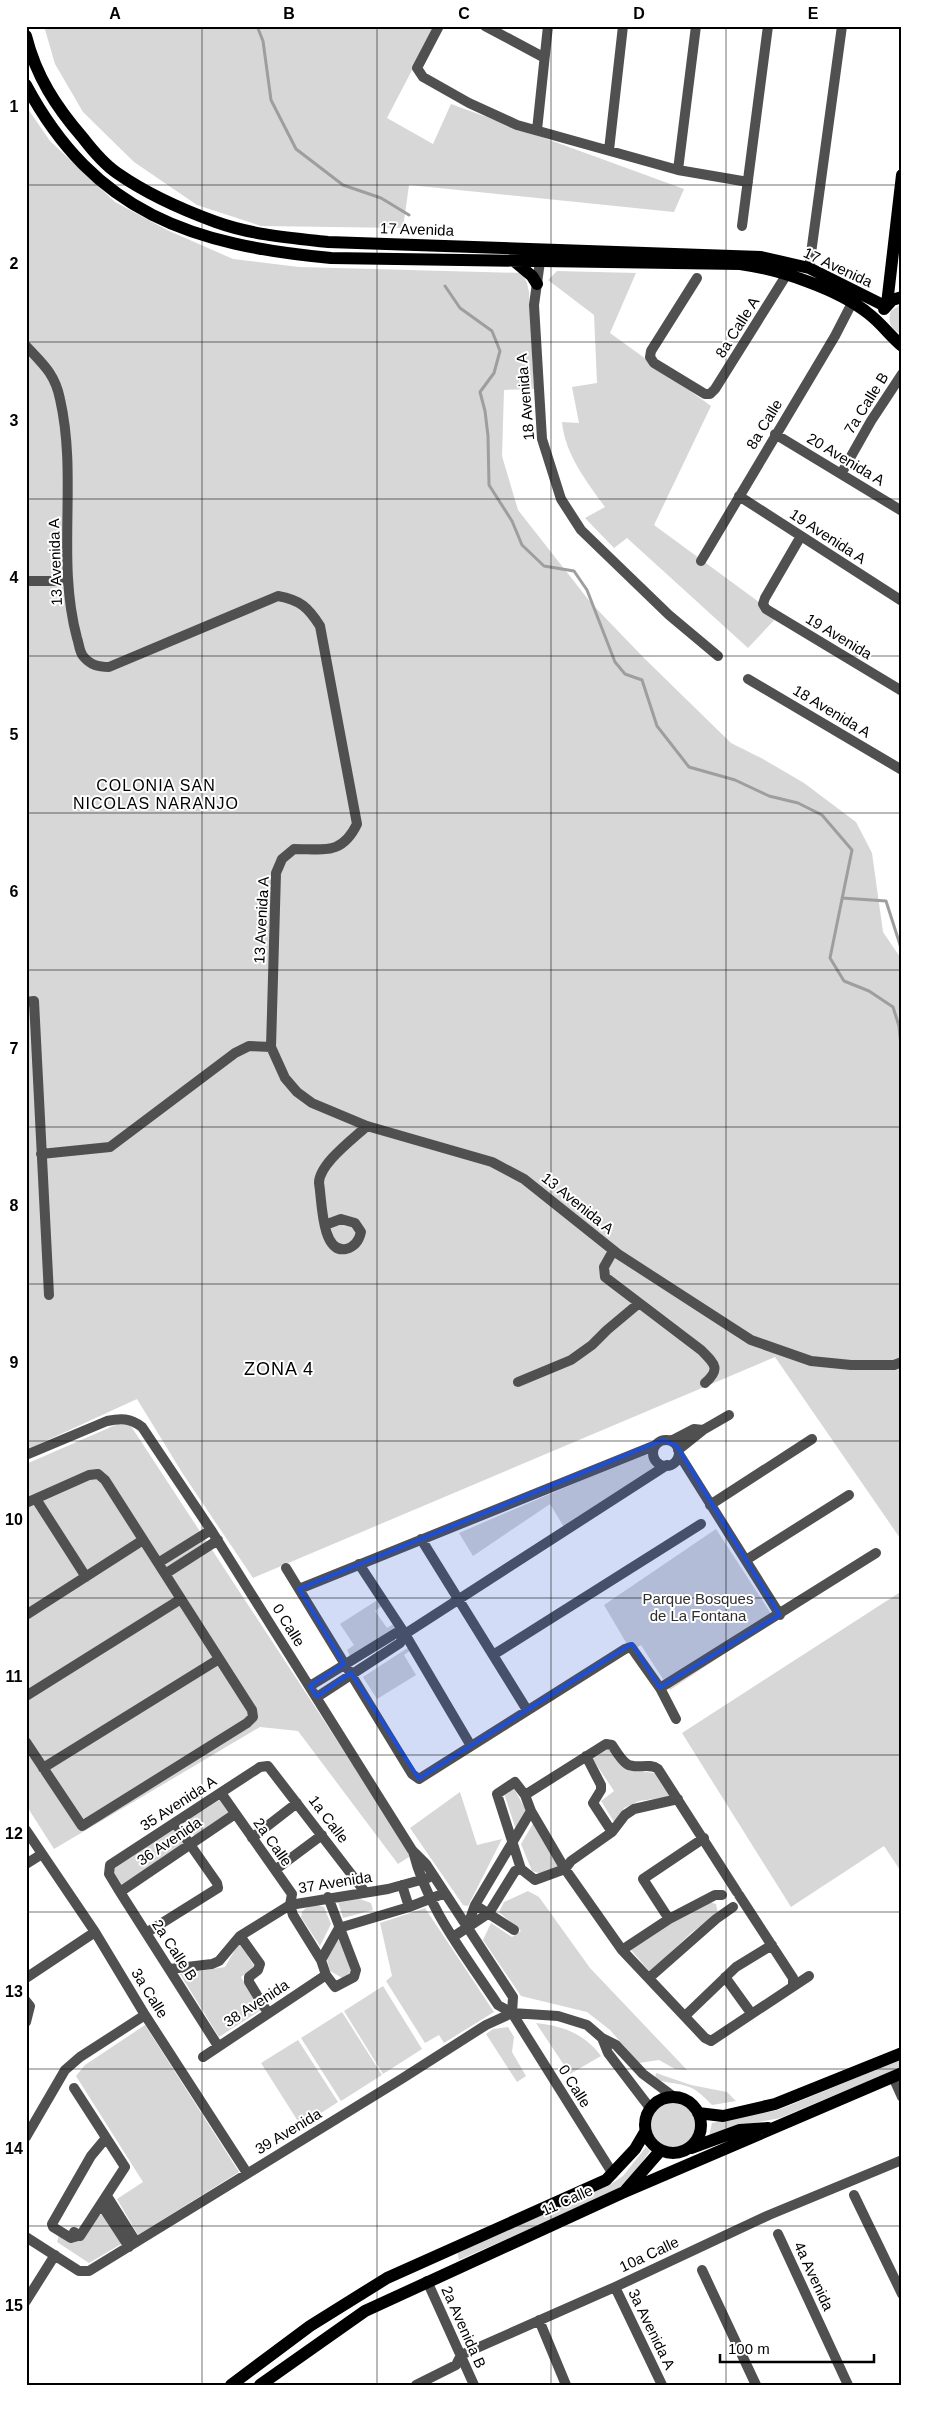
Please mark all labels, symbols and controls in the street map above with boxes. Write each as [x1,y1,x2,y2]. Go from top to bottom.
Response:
text: A [109,5,121,22]
text: B [283,5,295,22]
text: C [458,5,470,22]
text: D [633,5,645,22]
text: E [808,5,819,22]
text: 1 [10,98,19,115]
street label: 17 Avenida [380,219,455,239]
street label: 17 Avenida [801,244,876,291]
text: 2 [10,255,19,272]
street label: 8a Calle A [712,293,762,361]
street label: 18 Avenida A [513,353,537,441]
street label: 7a Calle B [840,369,892,437]
street label: 8a Calle [743,396,785,452]
text: 3 [10,412,19,429]
street label: 20 Avenida A [804,429,888,489]
street label: 19 Avenida A [787,505,869,567]
street label: 13 Avenida A [45,518,65,606]
text: 4 [10,569,19,586]
street label: 19 Avenida [803,610,876,663]
street label: 18 Avenida A [790,681,874,741]
text: 5 [10,726,19,743]
district label: COLONIA SAN NICOLAS NARANJO [73,777,239,812]
street label: 13 Avenida A [250,876,272,964]
text: 6 [10,883,19,900]
text: 7 [10,1040,19,1057]
street label: 13 Avenida A [539,1169,617,1237]
text: 8 [10,1197,19,1214]
text: 9 [10,1354,19,1371]
district label: ZONA 4 [244,1359,314,1379]
text: 10 [5,1511,23,1528]
park label: Parque Bosques de La Fontana [643,1590,753,1624]
street label: 0 Calle [269,1601,309,1649]
text: 11 [6,1668,23,1685]
street label: 35 Avenida A [137,1772,219,1834]
street label: 1a Calle [306,1792,352,1846]
street label: 36 Avenida [134,1813,205,1869]
street label: 2a Calle [250,1815,296,1869]
text: 12 [5,1825,23,1842]
street label: 37 Avenida [297,1868,373,1896]
street label: 2a Calle B [149,1916,201,1984]
street label: 3a Calle [128,1965,172,2021]
street label: 38 Avenida [220,1975,292,2030]
text: 13 [5,1983,23,2000]
street label: 0 Calle [555,2062,595,2110]
street label: 39 Avenida [252,2104,325,2157]
text: 14 [5,2140,23,2157]
street label: 11 Calle [539,2181,595,2219]
street label: 10a Calle [617,2233,681,2275]
street label: 4a Avenida [791,2239,838,2314]
street label: 2a Avenida B [438,2283,490,2371]
street label: 3a Avenida A [625,2286,679,2372]
text: 15 [5,2297,23,2314]
scale bar [720,2331,874,2363]
text: 100 m [728,2340,770,2357]

